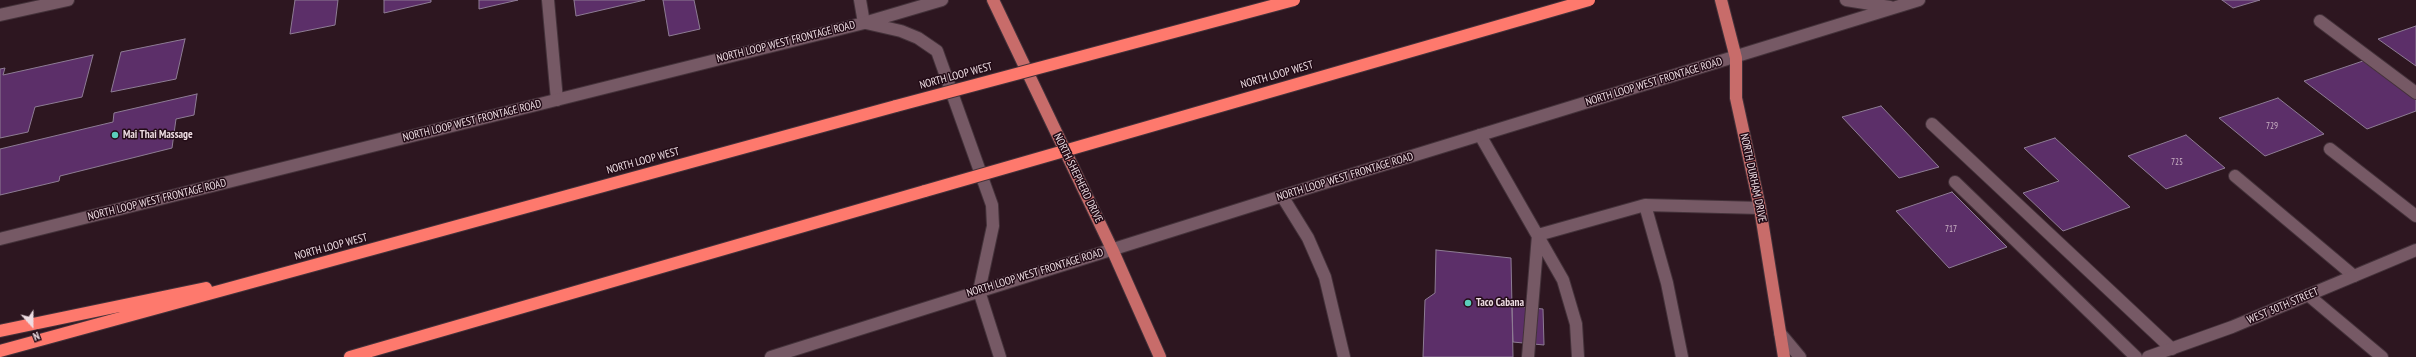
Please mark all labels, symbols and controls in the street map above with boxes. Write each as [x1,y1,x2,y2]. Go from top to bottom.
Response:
street label: NORTH LOOP WEST FRONTAGE ROAD [715,18,857,66]
street label: NORTH LOOP WEST FRONTAGE ROAD [1584,55,1724,109]
street label: NORTH LOOP WEST [1239,58,1315,92]
street label: NORTH LOOP WEST [918,60,994,92]
street label: NORTH LOOP WEST FRONTAGE ROAD [401,97,543,145]
house number: 729 [2266,121,2278,131]
place label: Mai Thai Massage [123,128,193,142]
marker: Mai Thai Massage [110,130,120,140]
street label: NORTH SHEPHERD DRIVE [1051,131,1105,225]
street label: NORTH DURHAM DRIVE [1737,132,1769,224]
street label: NORTH LOOP WEST [605,145,681,177]
street label: NORTH LOOP WEST FRONTAGE ROAD [1275,150,1415,204]
house number: 725 [2171,157,2183,167]
street label: NORTH LOOP WEST FRONTAGE ROAD [86,176,228,224]
house number: 717 [1945,224,1957,234]
street label: NORTH LOOP WEST [293,231,369,263]
street label: NORTH LOOP WEST FRONTAGE ROAD [965,246,1105,300]
street label: WEST 30TH STREET [2245,285,2321,327]
place label: Taco Cabana [1476,296,1524,310]
marker: Taco Cabana [1463,298,1473,308]
north arrow [12,305,52,345]
text: N [31,329,42,344]

